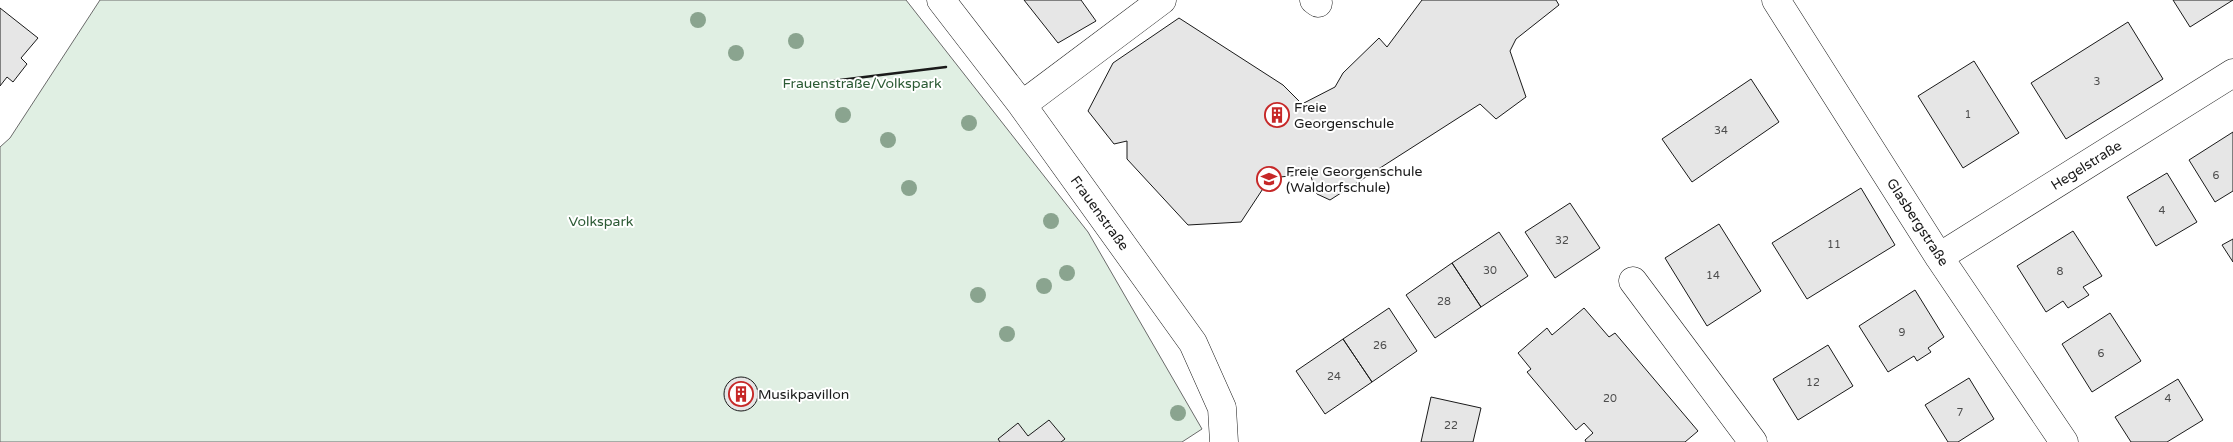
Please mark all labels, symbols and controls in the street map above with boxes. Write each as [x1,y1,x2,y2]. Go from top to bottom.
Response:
park label: Frauenstraße/Volkspark [782,75,942,92]
house number: 3 [2094,75,2101,88]
place label: Freie Georgenschule [1294,99,1394,132]
building icon: Freie Georgenschule [1264,102,1290,128]
house number: 1 [1965,108,1971,121]
house number: 34 [1714,124,1728,137]
street label: Hegelstraße [2048,137,2125,194]
place label: Freie Georgenschule (Waldorfschule) [1286,163,1422,196]
school or university icon: Freie Georgenschule (Waldorfschule) [1256,166,1282,192]
house number: 6 [2213,169,2220,182]
street label: Frauenstraße [1067,173,1132,254]
street label: Glasbergstraße [1883,175,1952,269]
house number: 4 [2159,204,2166,217]
park label: Volkspark [569,213,634,230]
house number: 32 [1555,234,1569,247]
house number: 11 [1827,238,1841,251]
house number: 30 [1483,264,1497,277]
house number: 8 [2057,265,2064,278]
house number: 14 [1706,269,1720,282]
house number: 28 [1437,295,1451,308]
house number: 9 [1899,326,1906,339]
house number: 26 [1373,339,1387,352]
house number: 6 [2098,347,2105,360]
house number: 24 [1327,370,1341,383]
house number: 12 [1806,376,1820,389]
building icon: Musikpavillon [728,381,754,407]
place label: Musikpavillon [758,386,849,403]
house number: 20 [1603,392,1617,405]
house number: 4 [2165,392,2172,405]
house number: 7 [1957,406,1964,419]
house number: 22 [1444,419,1458,432]

